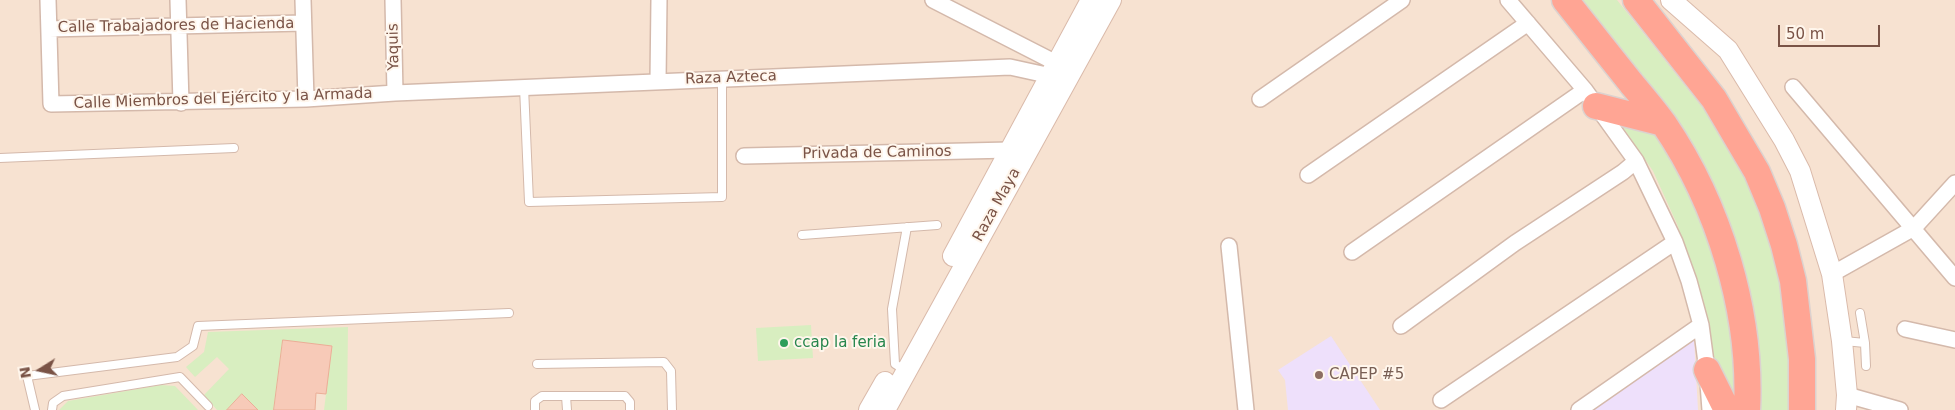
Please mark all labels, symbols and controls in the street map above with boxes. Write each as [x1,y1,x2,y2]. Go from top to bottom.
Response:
street label: Calle Trabajadores de Hacienda [58,15,294,37]
scale bar [1780,15,1882,47]
street label: Yaquis [385,23,403,71]
text: 50 m [1786,25,1824,43]
street label: Raza Azteca [685,67,777,89]
street label: Calle Miembros del Ejército y la Armada [73,85,373,113]
street label: Privada de Caminos [802,143,952,163]
street label: Raza Maya [969,165,1025,245]
place label: ccap la feria [794,334,886,352]
marker: ccap la feria [778,337,790,349]
north arrow [15,345,65,395]
text: N [16,365,34,380]
place label: CAPEP #5 [1329,366,1404,384]
marker: CAPEP #5 [1313,369,1325,381]

